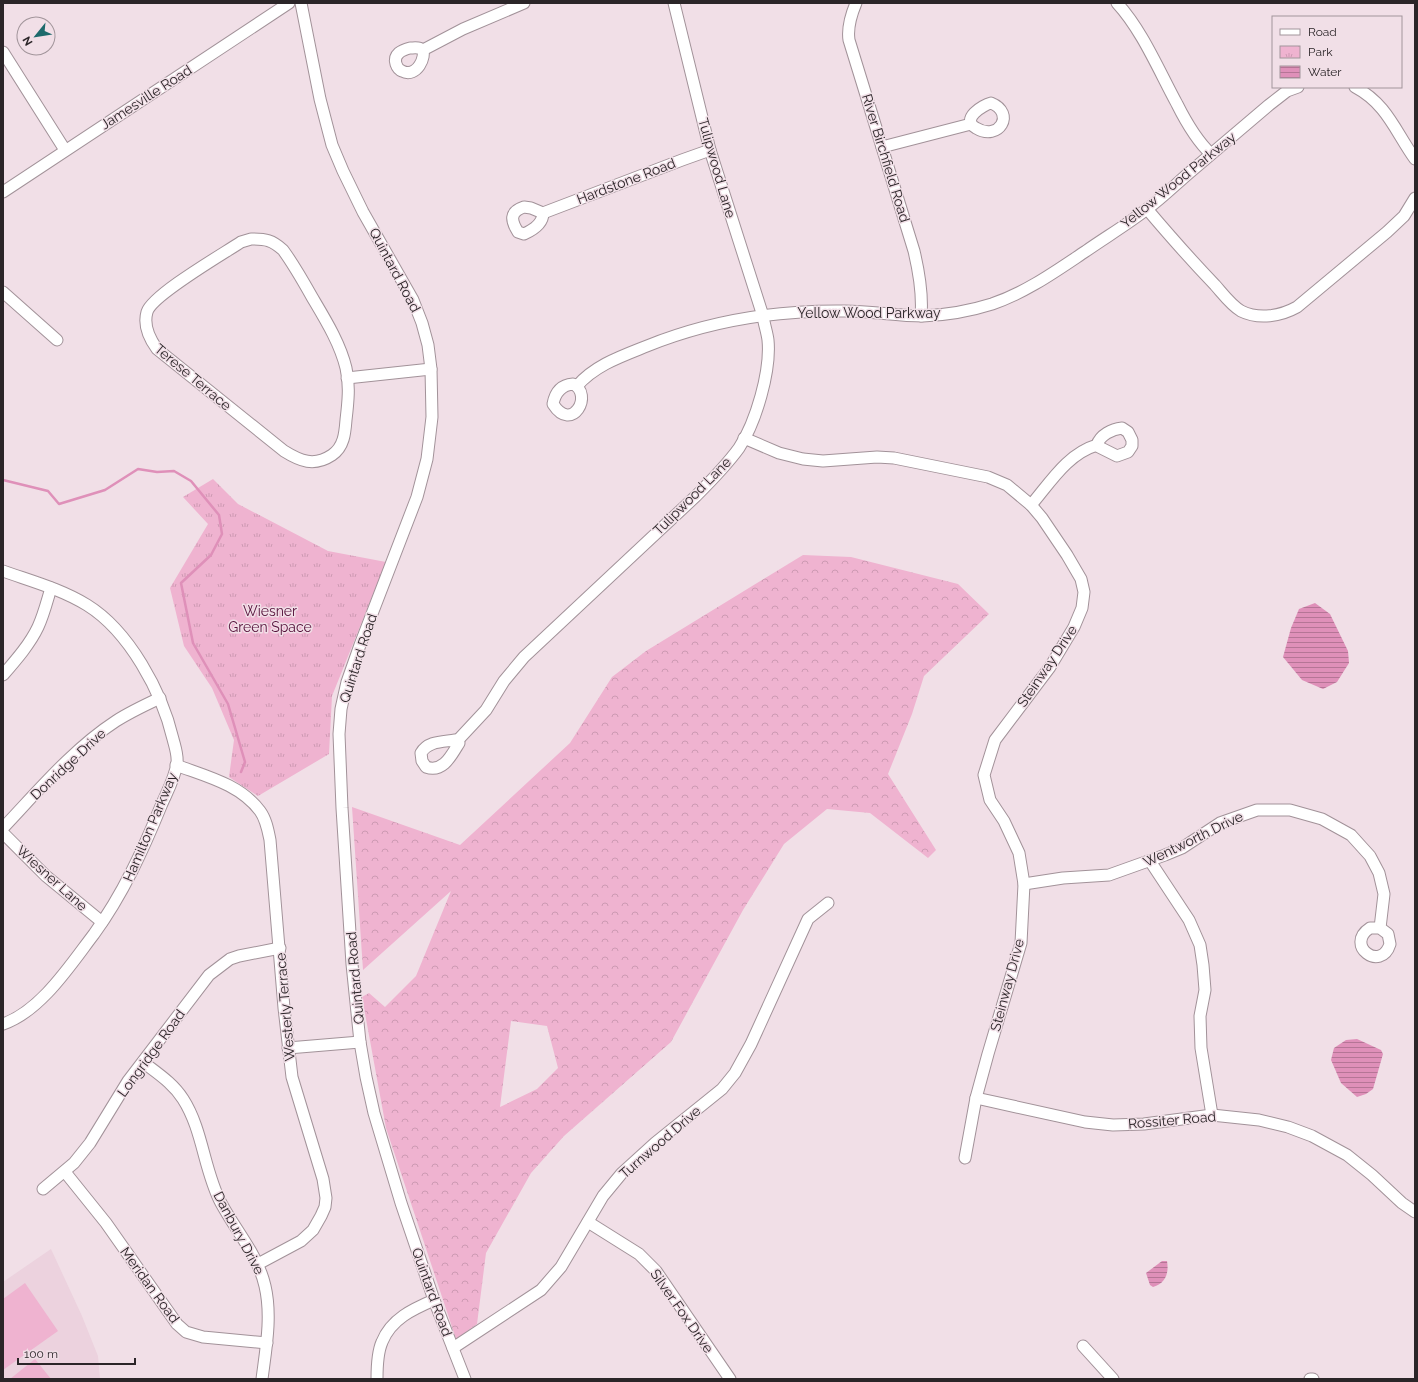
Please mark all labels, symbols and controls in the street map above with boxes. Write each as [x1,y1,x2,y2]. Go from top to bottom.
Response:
north arrow [16,16,56,56]
legend [1272,16,1402,88]
text: Road [1308,25,1337,39]
text: N [20,34,36,48]
text: Park [1308,45,1333,59]
street label: Jamesville Road [97,62,195,132]
text: Water [1308,65,1342,79]
street label: River Birchfield Road [859,92,913,224]
street label: Tulipwood Lane [695,116,739,220]
street label: Yellow Wood Parkway [1117,128,1239,231]
street label: Hardstone Road [574,155,678,207]
street label: Quintard Road [366,225,424,315]
street label: Yellow Wood Parkway [797,305,941,321]
street label: Terese Terrace [152,340,234,414]
street label: Tulipwood Lane [650,454,734,538]
park label: Wiesner Green Space [228,603,312,635]
street label: Quintard Road [336,611,380,705]
street label: Steinway Drive [1014,622,1080,710]
street label: Donridge Drive [27,725,109,803]
street label: Hamilton Parkway [120,770,180,884]
street label: Wentworth Drive [1141,808,1245,870]
street label: Wiesner Lane [13,842,91,914]
street label: Quintard Road [343,931,367,1025]
street label: Steinway Drive [987,937,1027,1033]
street label: Westerly Terrace [272,952,298,1062]
street label: Longridge Road [114,1006,188,1100]
street label: Turnwood Drive [616,1102,704,1182]
street label: Rossiter Road [1127,1108,1217,1132]
street label: Danbury Drive [210,1189,268,1277]
street label: Meridan Road [117,1244,183,1326]
street label: Quintard Road [409,1246,455,1338]
street label: Silver Fox Drive [647,1266,717,1356]
scale bar [18,1340,135,1366]
text: 100 m [24,1347,58,1361]

